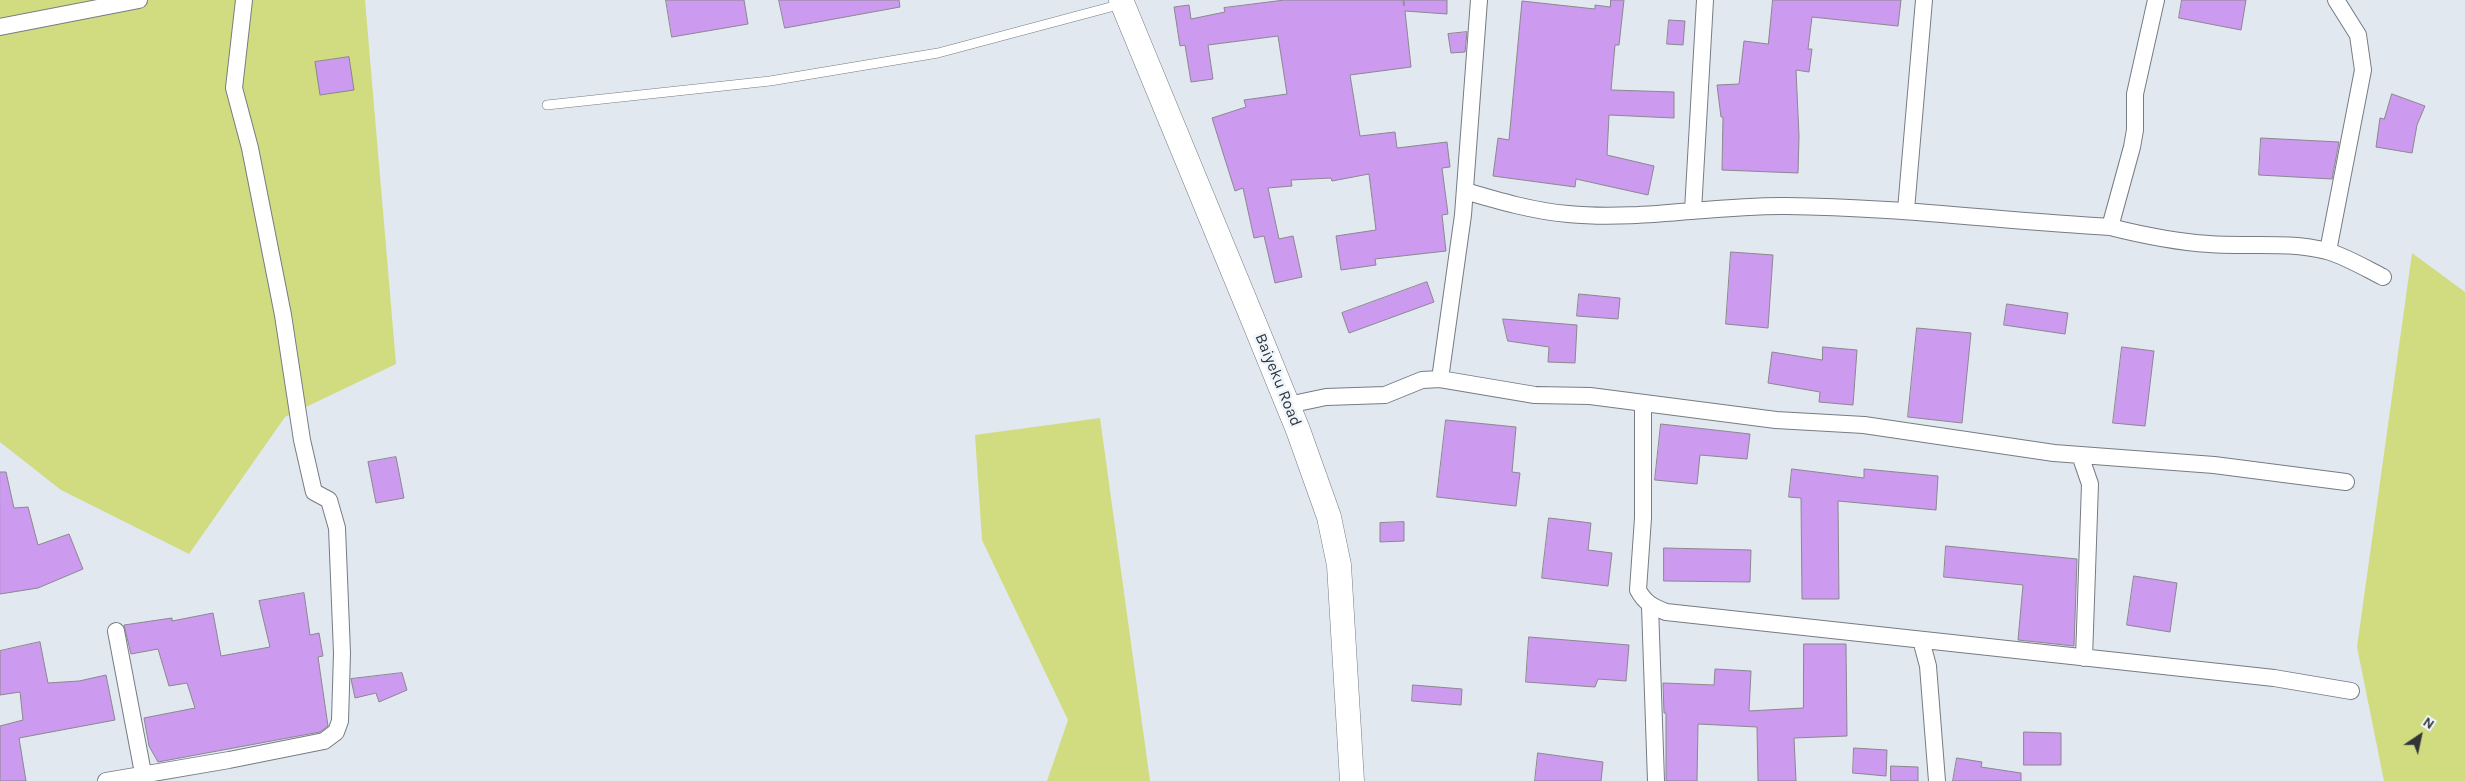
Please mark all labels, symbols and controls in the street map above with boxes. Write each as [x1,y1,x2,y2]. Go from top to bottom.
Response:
street label: Baiyeku Road [1251,331,1305,429]
north arrow [2395,711,2445,761]
text: N [2420,713,2438,733]

